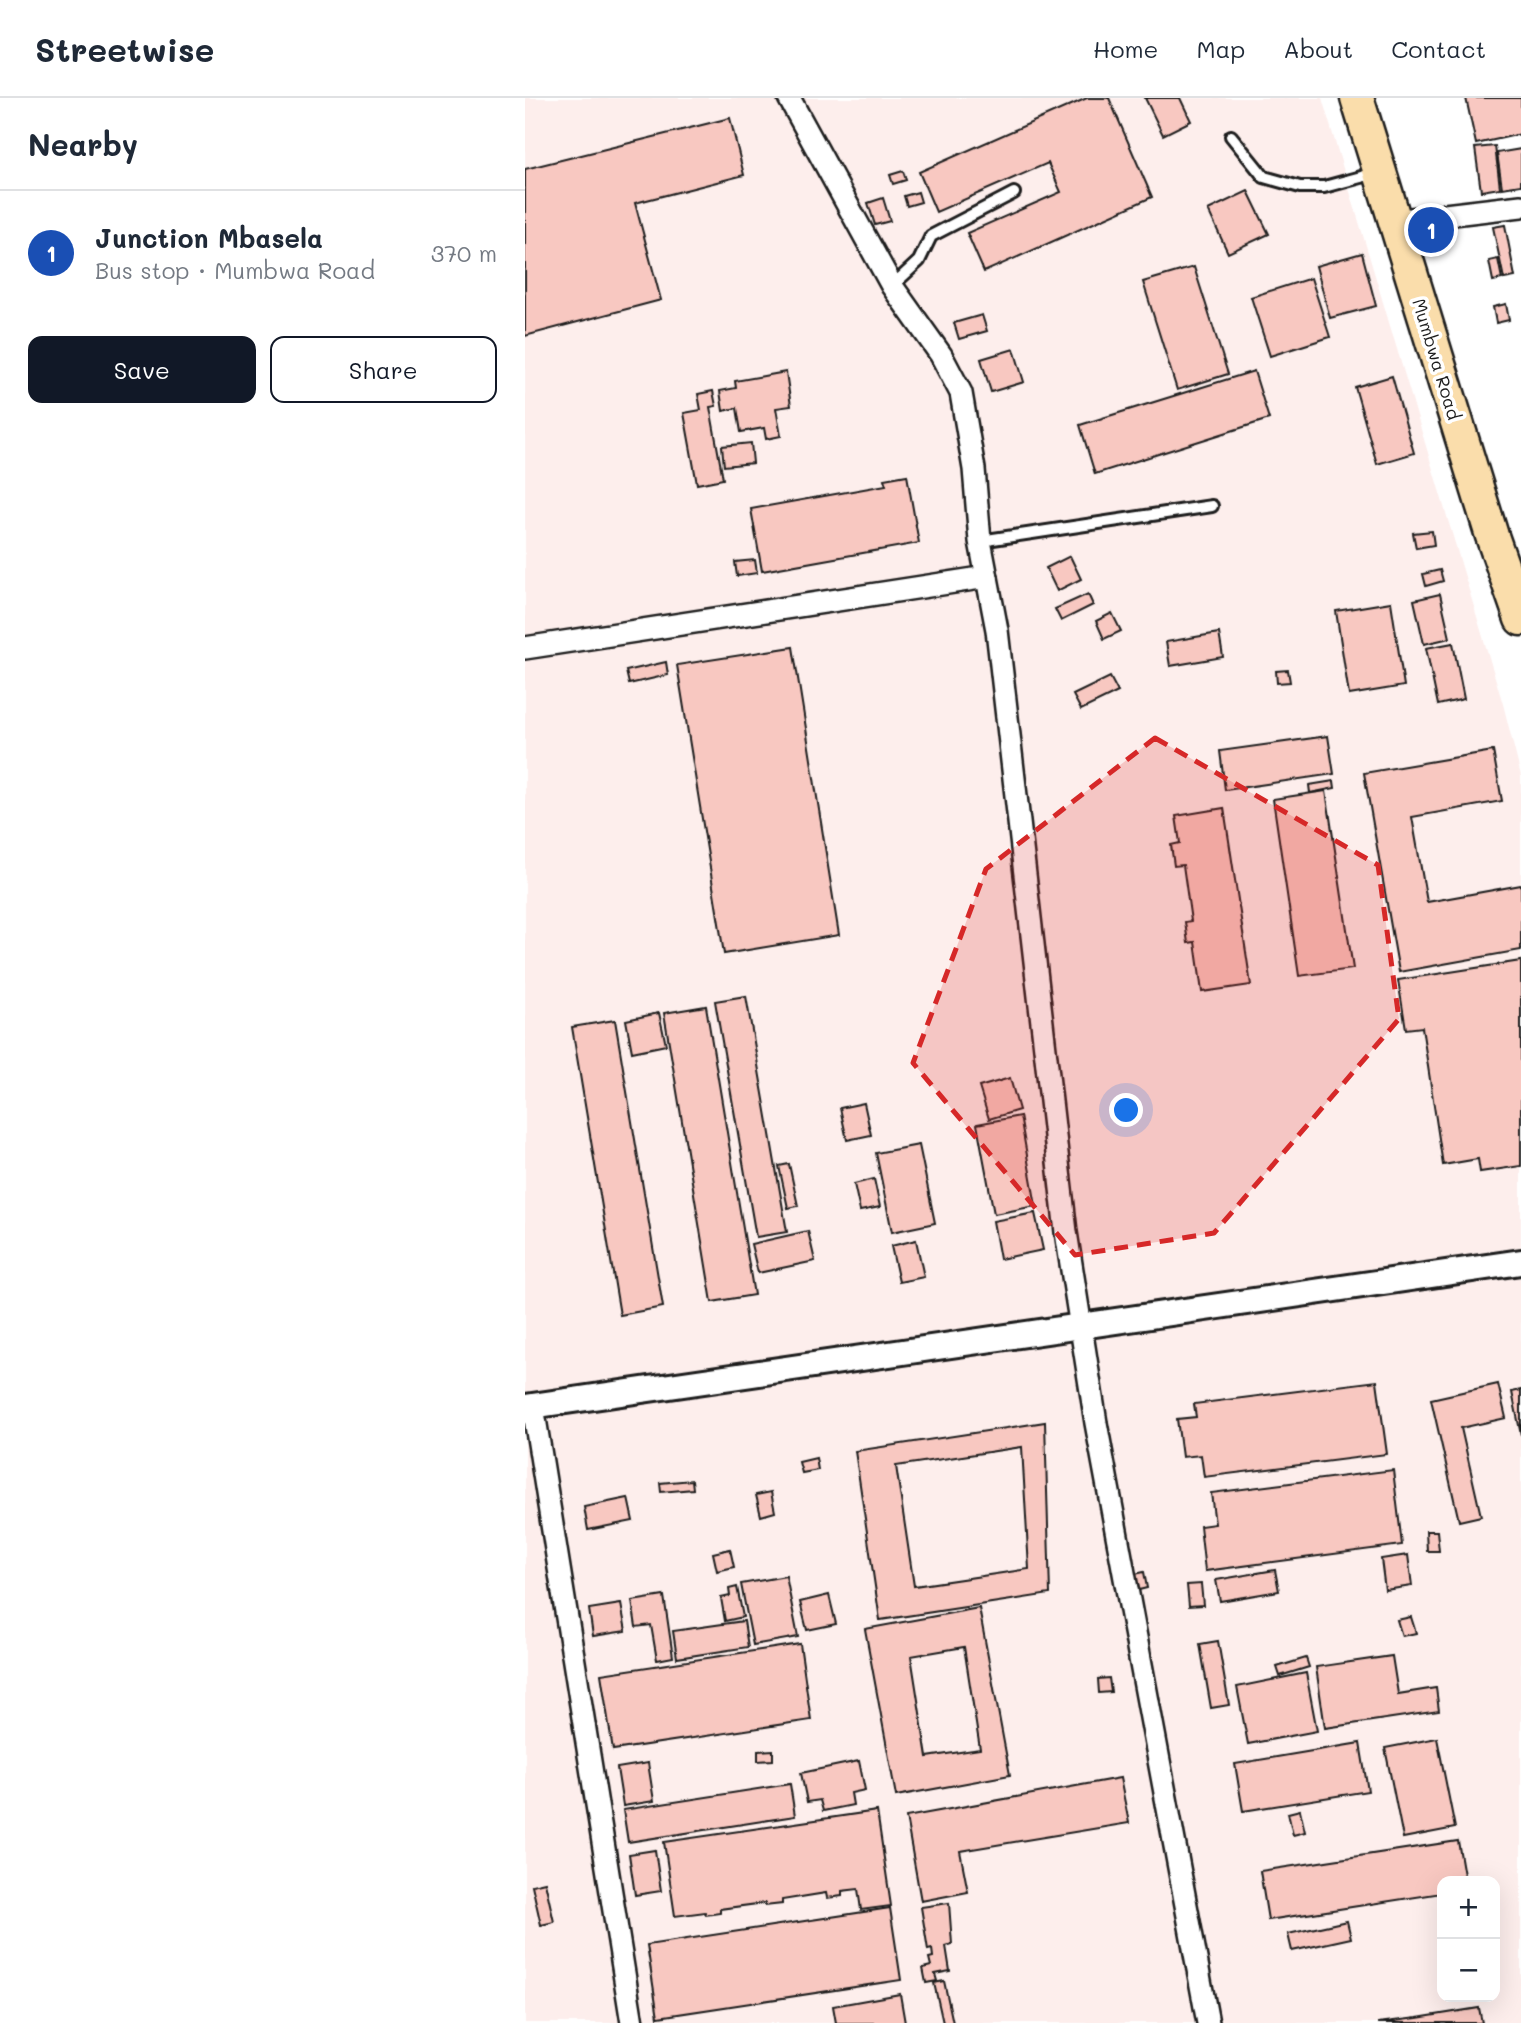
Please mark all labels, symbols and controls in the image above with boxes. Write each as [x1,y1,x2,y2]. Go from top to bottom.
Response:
text: Streetwise [35,27,214,70]
text: Home [1093,33,1158,64]
text: Map [1196,33,1245,64]
text: About [1283,33,1353,64]
text: Contact [1391,33,1486,64]
text: Nearby [28,124,138,164]
pin: 1 [1408,204,1454,256]
text: Junction Mbasela [95,221,323,255]
text: 1 [46,238,56,268]
text: 370 m [431,238,497,268]
text: Bus stop · Mumbwa Road [95,255,375,285]
street label: Mumbwa Road [1407,295,1467,423]
button: Save [28,336,256,403]
button: Share [270,336,497,403]
your location [1109,1093,1143,1127]
map controls [1437,1876,1500,2002]
button: + [1437,1876,1500,1939]
button: − [1437,1939,1500,2002]

